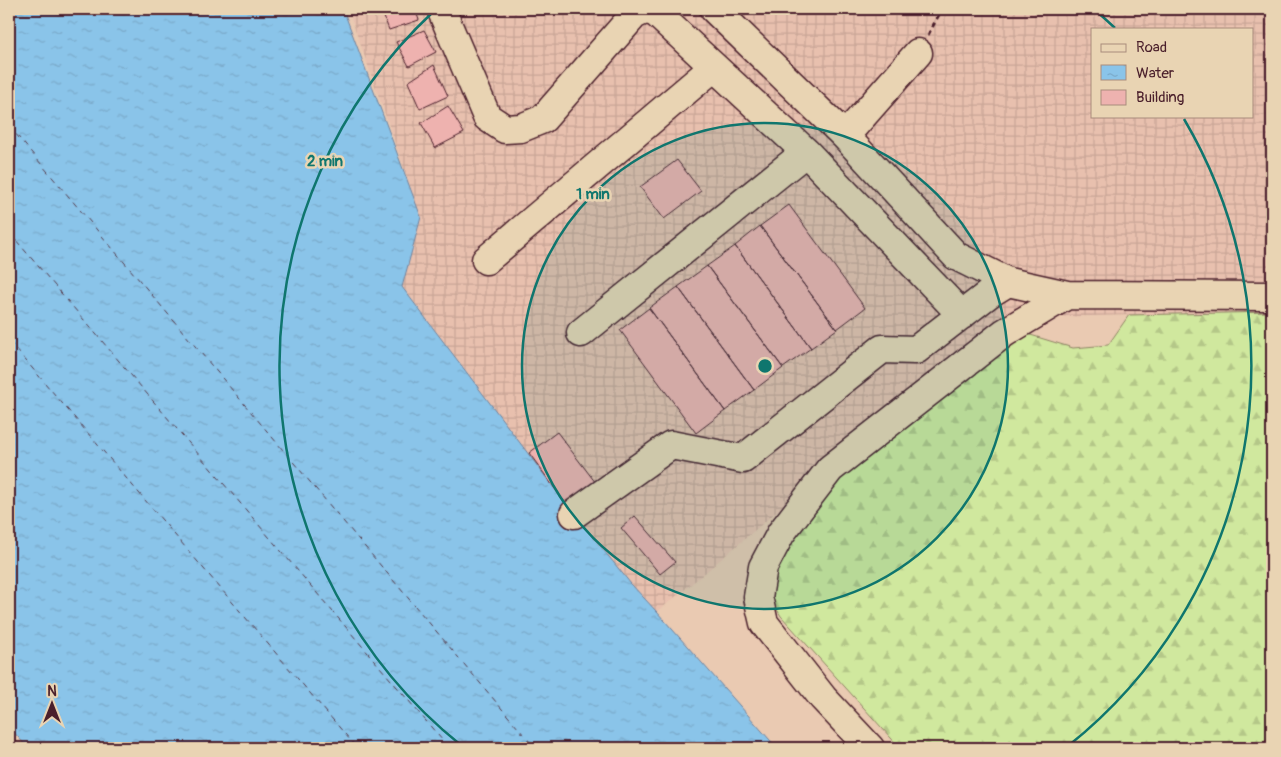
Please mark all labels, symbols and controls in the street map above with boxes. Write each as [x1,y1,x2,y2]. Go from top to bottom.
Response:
legend [1091,28,1254,118]
text: Road [1136,38,1167,57]
text: Water [1136,64,1175,83]
text: Building [1136,88,1184,107]
text: 2 min [307,152,343,171]
text: 1 min [576,185,610,204]
centre of rings [756,357,774,375]
north arrow [28,680,78,730]
text: N [47,683,57,700]

